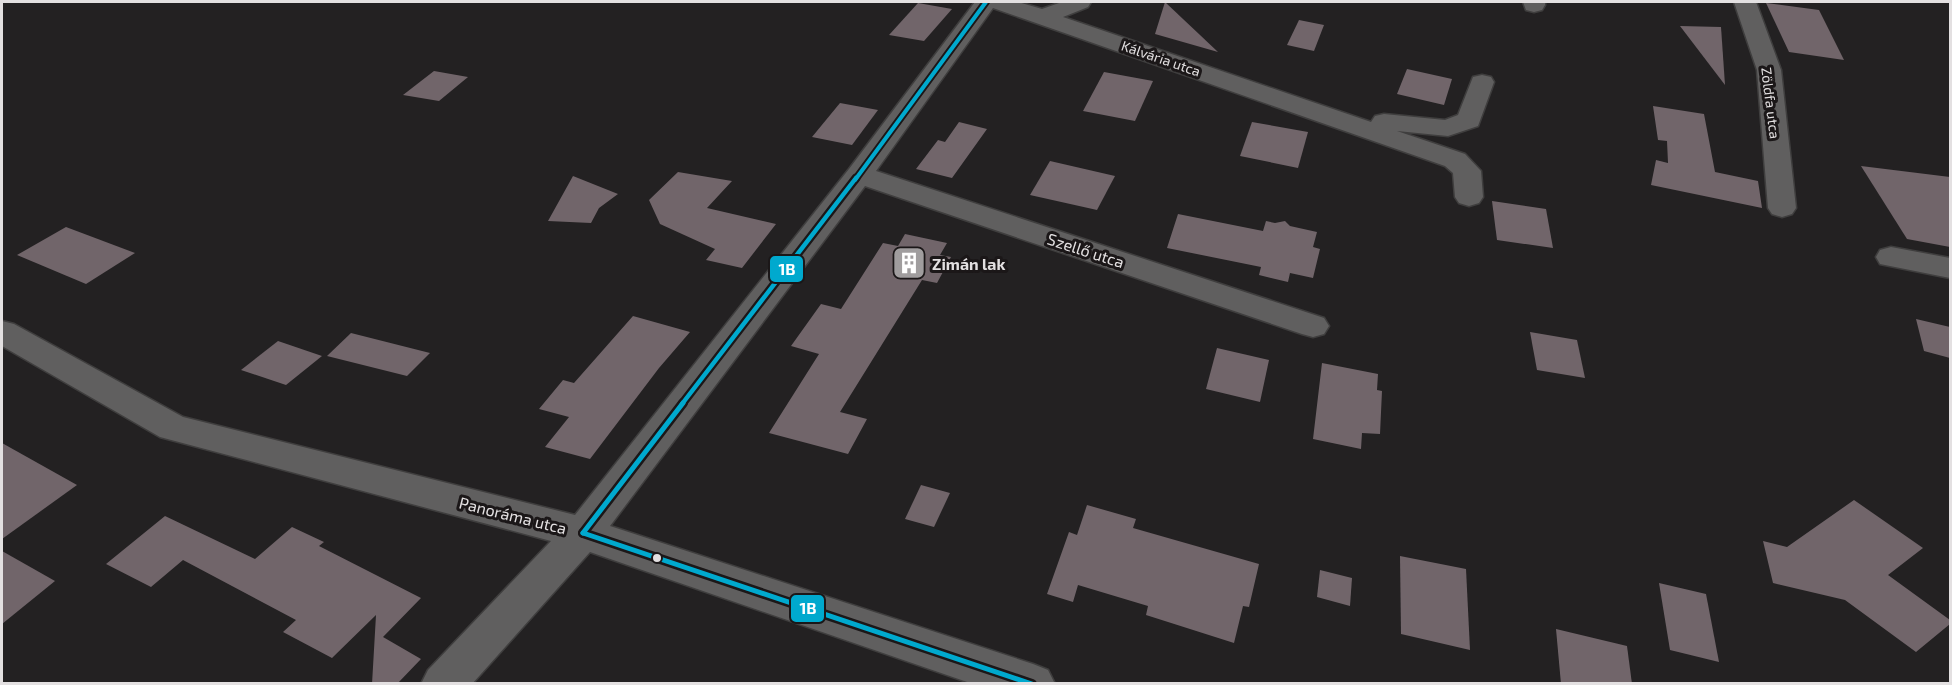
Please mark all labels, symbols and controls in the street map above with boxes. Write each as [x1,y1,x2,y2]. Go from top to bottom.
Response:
street label: Kálvária utca [1119,37,1203,79]
street label: Zöldfa utca [1758,66,1784,140]
street label: Szellő utca [1045,229,1127,271]
building icon: Zimán lak [891,245,927,281]
place label: Zimán lak [932,254,1005,273]
line badge: 1B [769,255,804,283]
text: 1B [778,259,796,278]
street label: Panoráma utca [457,492,569,538]
unlabelled marker [651,552,663,564]
line badge: 1B [790,594,825,623]
text: 1B [799,598,817,617]

